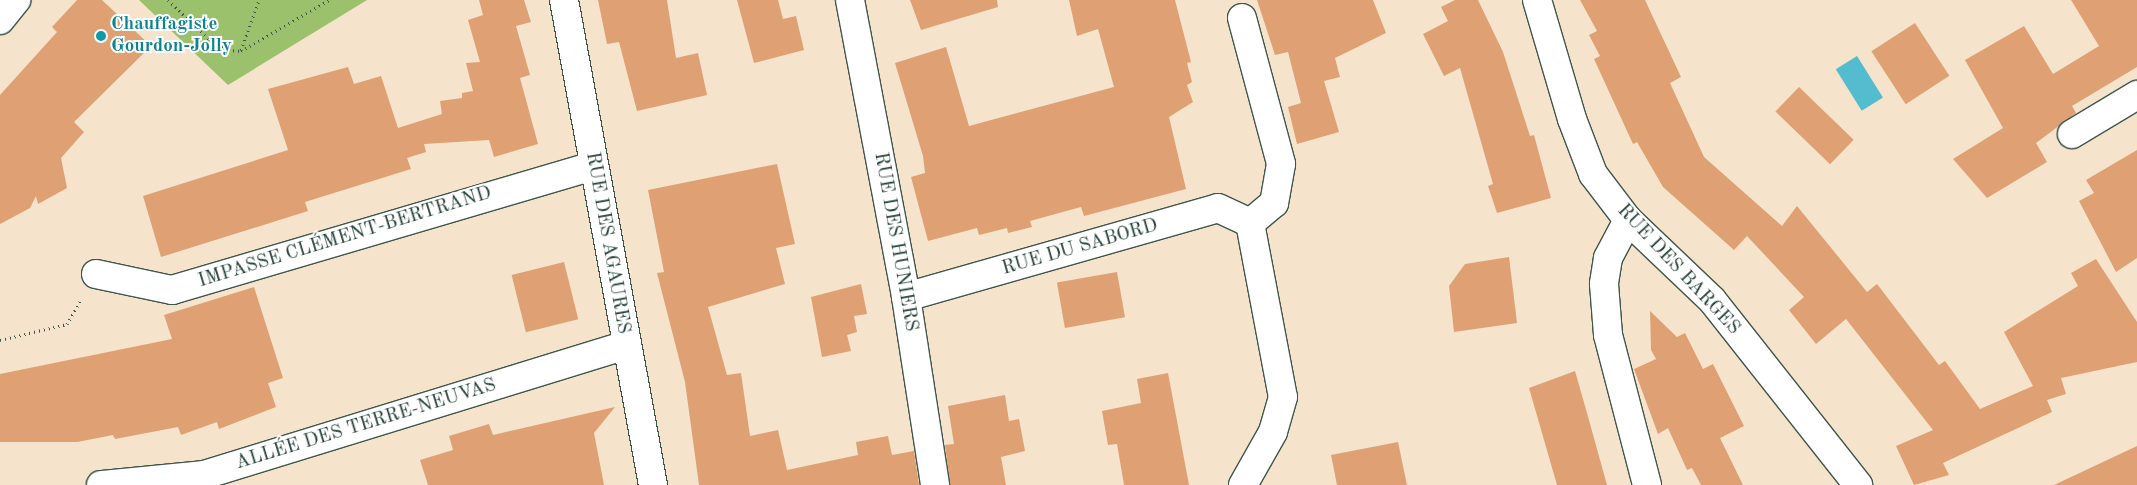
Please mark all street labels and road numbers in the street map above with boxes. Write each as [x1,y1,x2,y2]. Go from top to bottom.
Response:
street label: RUE DES AGAURES [580,150,634,336]
street label: RUE DES HUNIERS [868,151,922,333]
street label: IMPASSE CLÉMENT-BERTRAND [196,182,494,294]
street label: RUE DES BARGES [1612,200,1744,340]
street label: RUE DU SABORD [999,215,1161,281]
street label: ALLÉE DES TERRE-NEUVAS [233,374,499,476]

